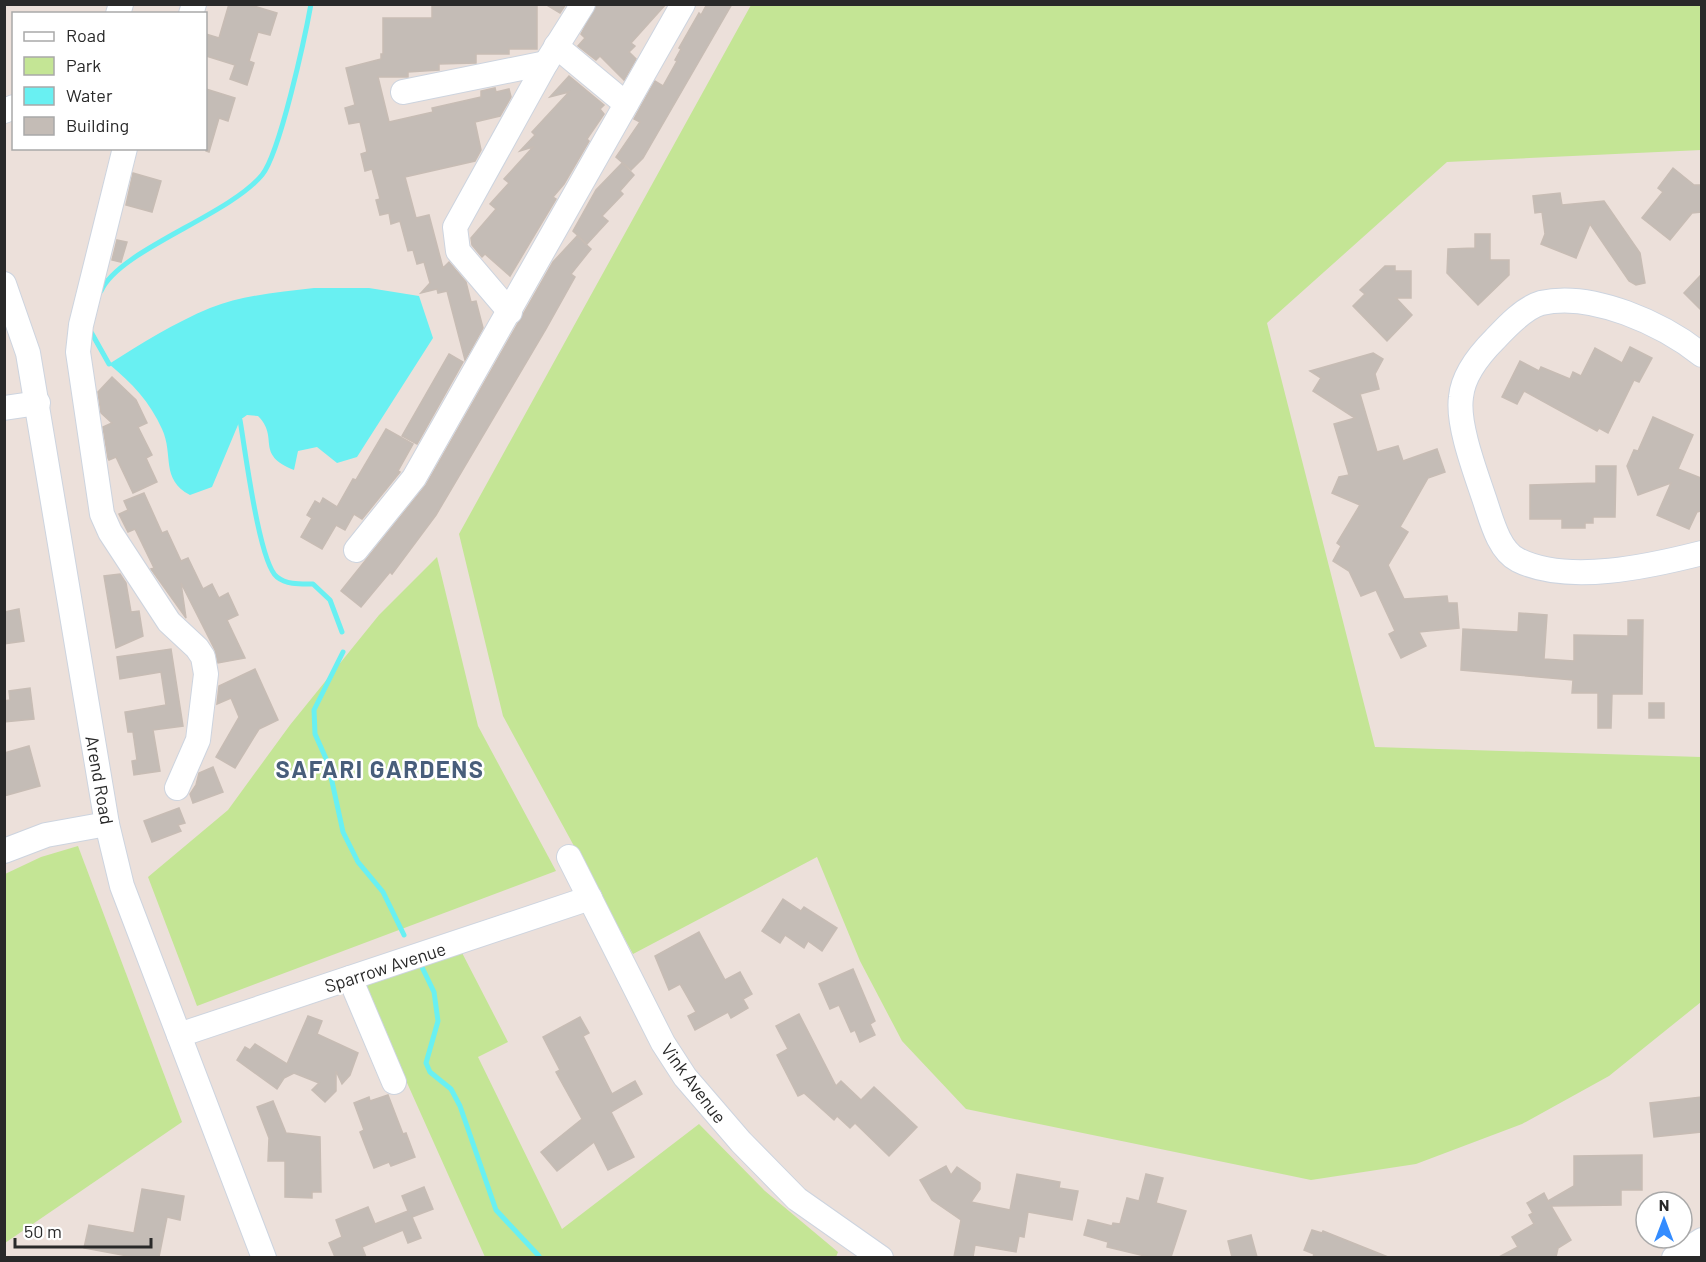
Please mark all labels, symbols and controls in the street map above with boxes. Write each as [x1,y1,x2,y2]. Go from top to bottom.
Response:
legend [12,12,207,150]
text: Road [66,24,106,46]
text: Park [66,54,101,76]
text: Water [66,84,113,106]
text: Building [66,114,129,136]
street label: Arend Road [81,734,119,826]
district label: SAFARI GARDENS [275,754,485,783]
street label: Sparrow Avenue [322,937,448,997]
street label: Vink Avenue [657,1039,731,1127]
north arrow [1634,1190,1694,1250]
text: N [1659,1195,1669,1214]
scale bar [15,1211,152,1249]
text: 50 m [24,1220,62,1242]

